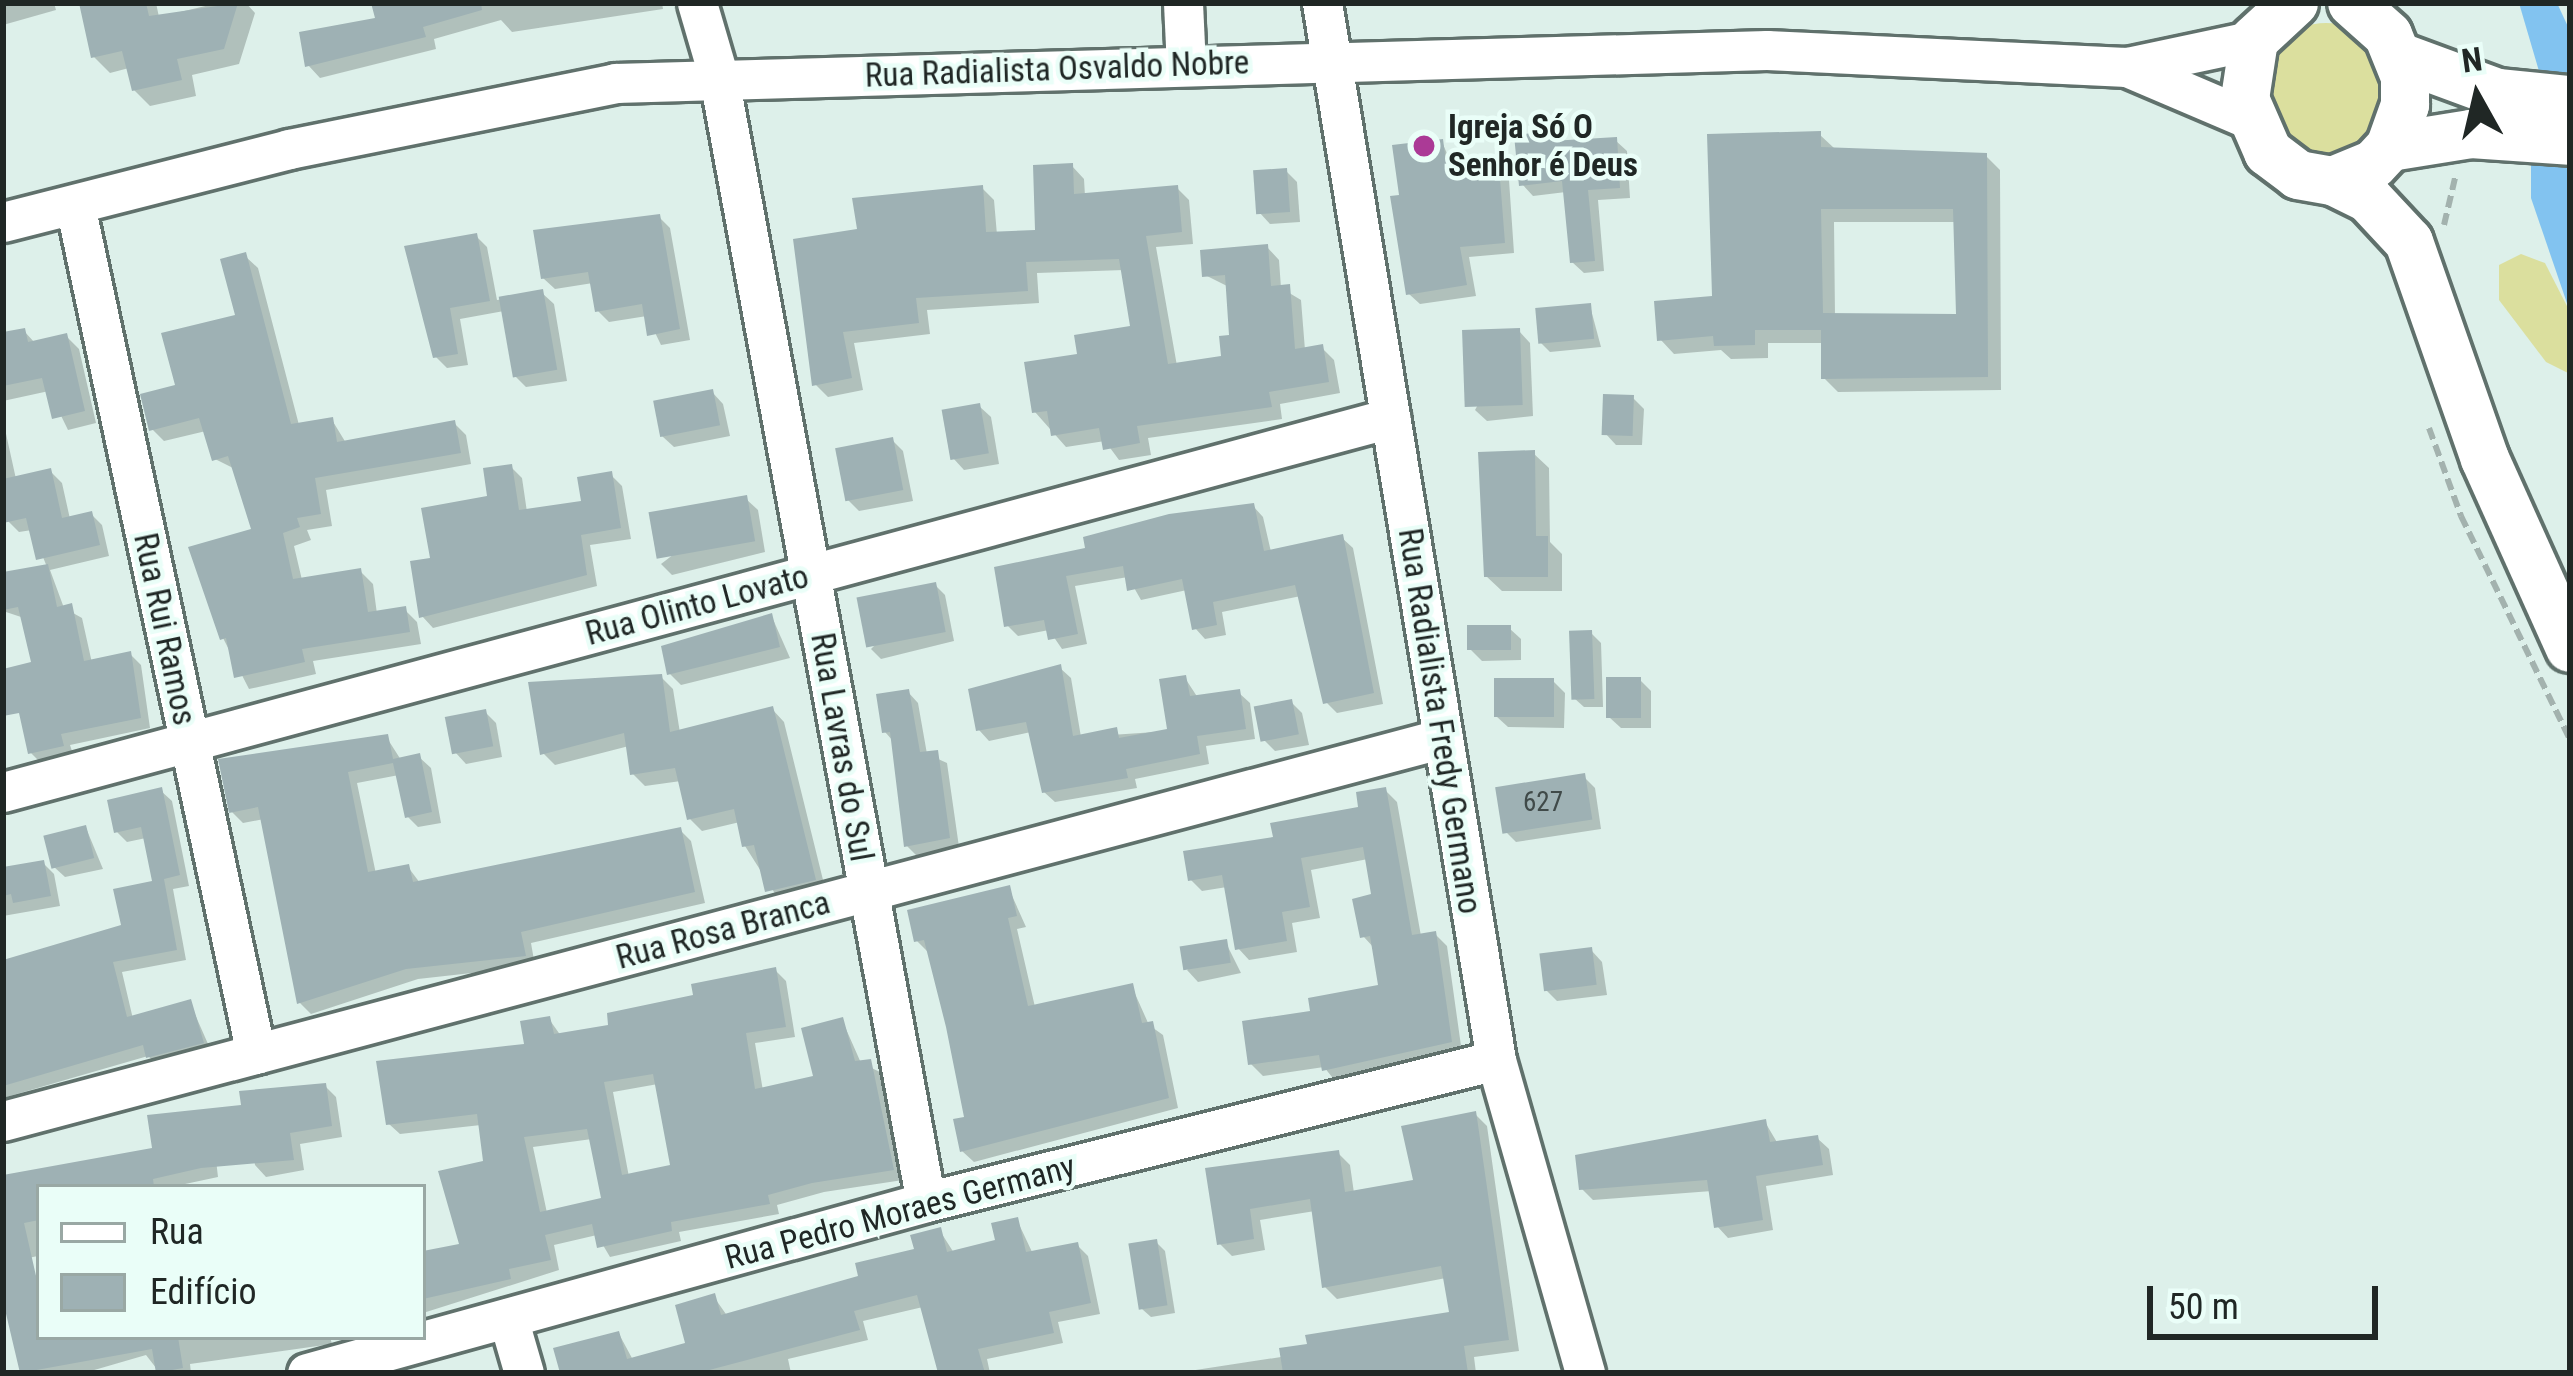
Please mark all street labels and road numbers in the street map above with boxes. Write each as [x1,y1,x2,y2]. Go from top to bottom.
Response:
street label: Rua Radialista Osvaldo Nobre [864,43,1250,95]
street label: Rua Radialista Fredy Germano [1390,525,1490,917]
street label: Rua Rui Ramos [125,529,205,729]
street label: Rua Olinto Lovato [581,556,813,654]
street label: Rua Lavras do Sul [802,630,882,864]
street label: Rua Rosa Branca [612,882,834,978]
street label: Rua Pedro Moraes Germany [721,1146,1079,1278]

